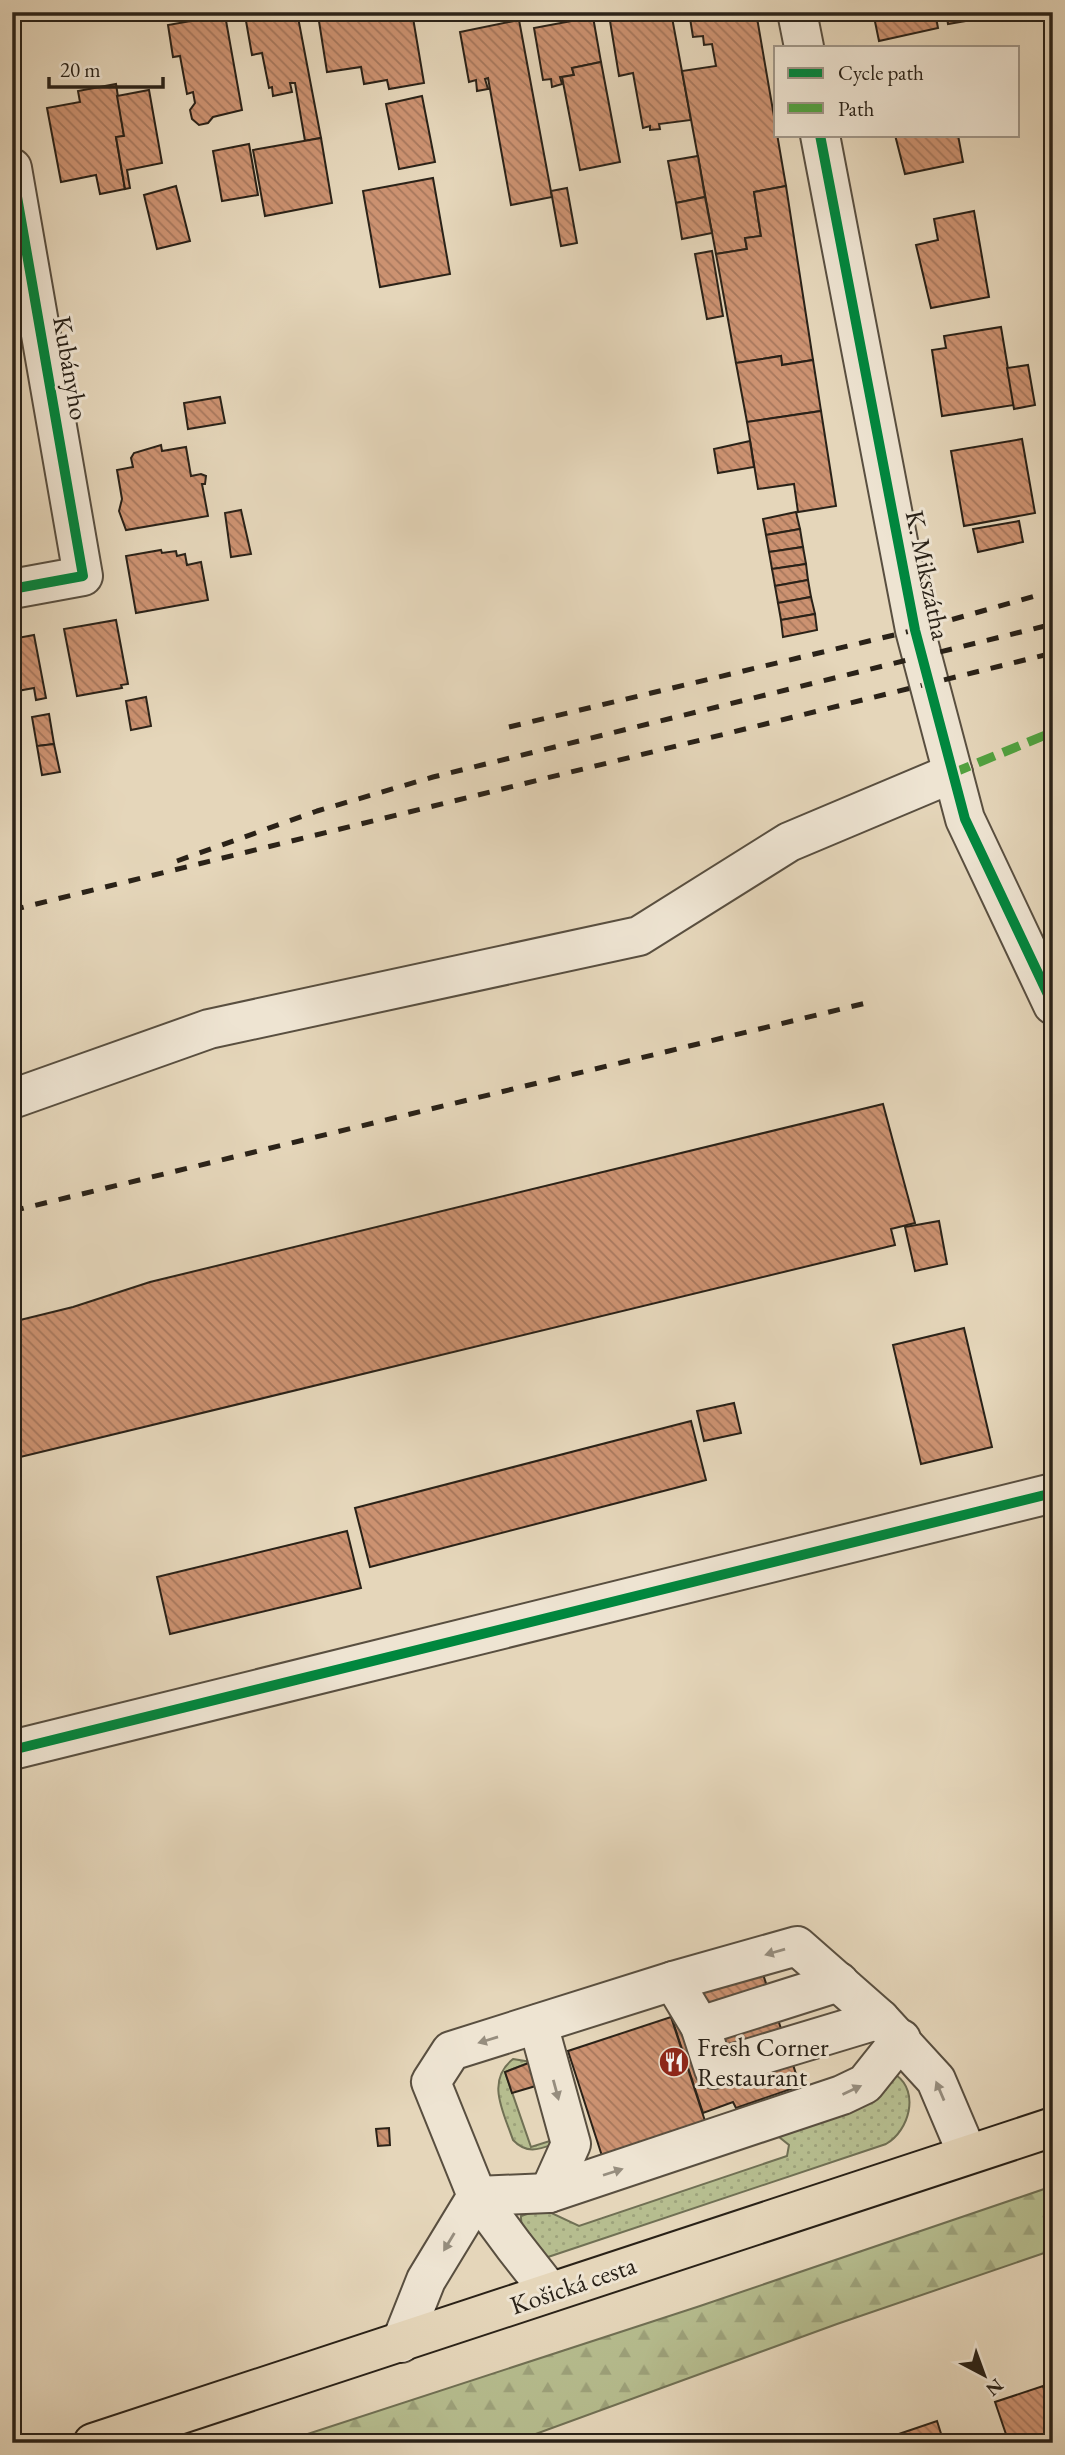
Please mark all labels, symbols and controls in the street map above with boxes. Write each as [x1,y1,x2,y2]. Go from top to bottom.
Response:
scale bar [49,46,163,90]
legend [774,46,1020,136]
text: 20 m [60,56,101,83]
text: Cycle path [838,59,924,86]
text: Path [838,95,875,122]
street label: Kubányho [45,313,97,423]
street label: K. Mikszátha [898,507,958,643]
one-way arrow [765,1948,786,1958]
place label: Fresh Corner Restaurant [697,2030,829,2094]
one-way arrow [477,2035,498,2045]
restaurant icon: Fresh Corner Restaurant [657,2045,691,2079]
one-way arrow [551,2079,562,2101]
one-way arrow [934,2080,945,2101]
one-way arrow [842,2084,862,2096]
one-way arrow [603,2166,624,2177]
one-way arrow [443,2232,456,2251]
street label: Košická cesta [506,2247,641,2322]
north arrow [950,2340,1020,2410]
text: N [980,2373,1009,2402]

